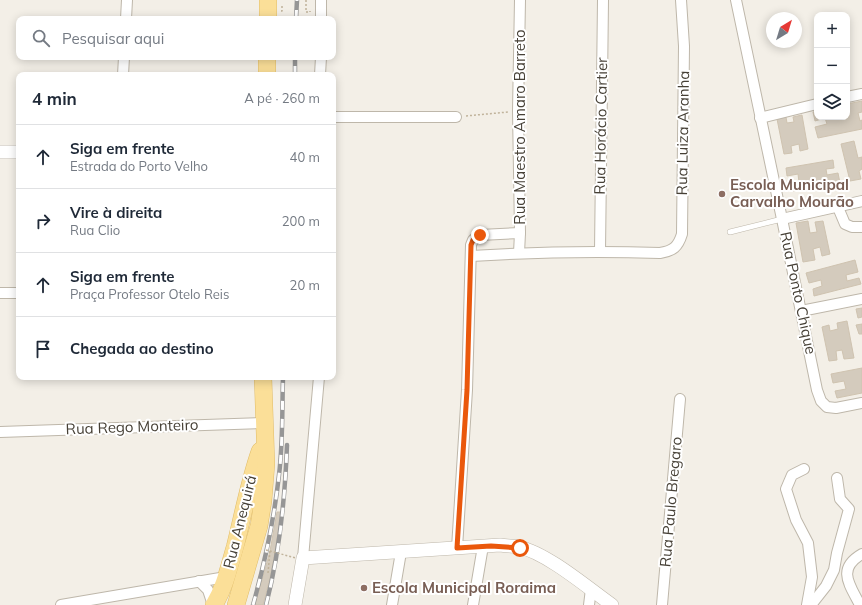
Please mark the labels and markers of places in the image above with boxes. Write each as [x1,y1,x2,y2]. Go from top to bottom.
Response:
place label: Escola Municipal Carvalho Mourão [730,175,854,211]
marker: Escola Municipal Carvalho Mourão [717,189,727,199]
place label: Escola Municipal Roraima [372,578,556,597]
marker: Escola Municipal Roraima [359,583,369,593]

